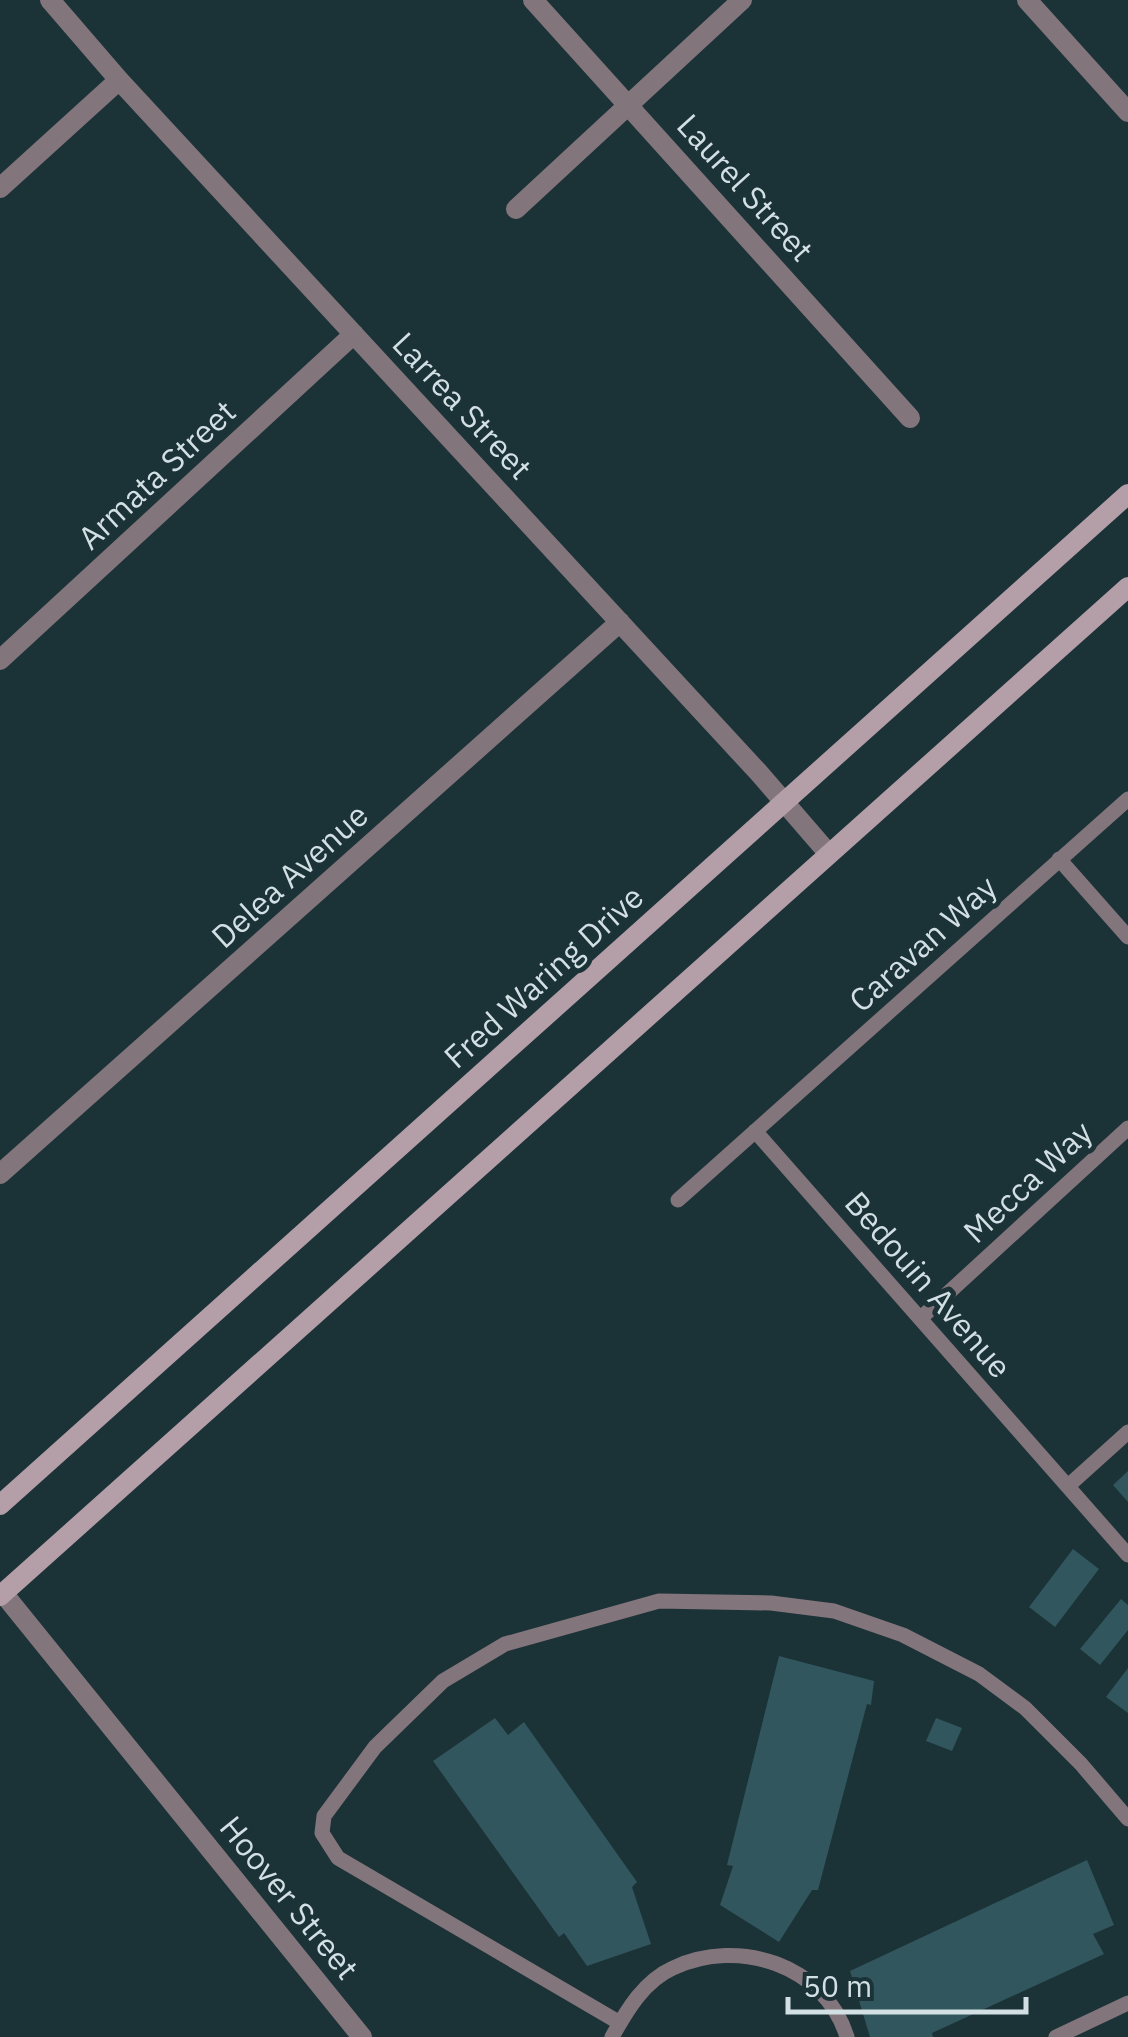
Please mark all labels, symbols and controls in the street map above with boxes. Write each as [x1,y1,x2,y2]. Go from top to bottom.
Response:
street label: Laurel Street [668,105,823,270]
street label: Larrea Street [384,323,542,488]
street label: Armata Street [69,390,244,558]
street label: Delea Avenue [202,794,377,957]
street label: Caravan Way [840,866,1005,1021]
street label: Fred Waring Drive [435,876,652,1077]
street label: Mecca Way [954,1111,1101,1252]
street label: Bedouin Avenue [836,1182,1021,1386]
street label: Hoover Street [211,1807,369,1988]
scale bar [788,1952,1026,2014]
text: 50 m [803,1966,872,2005]

